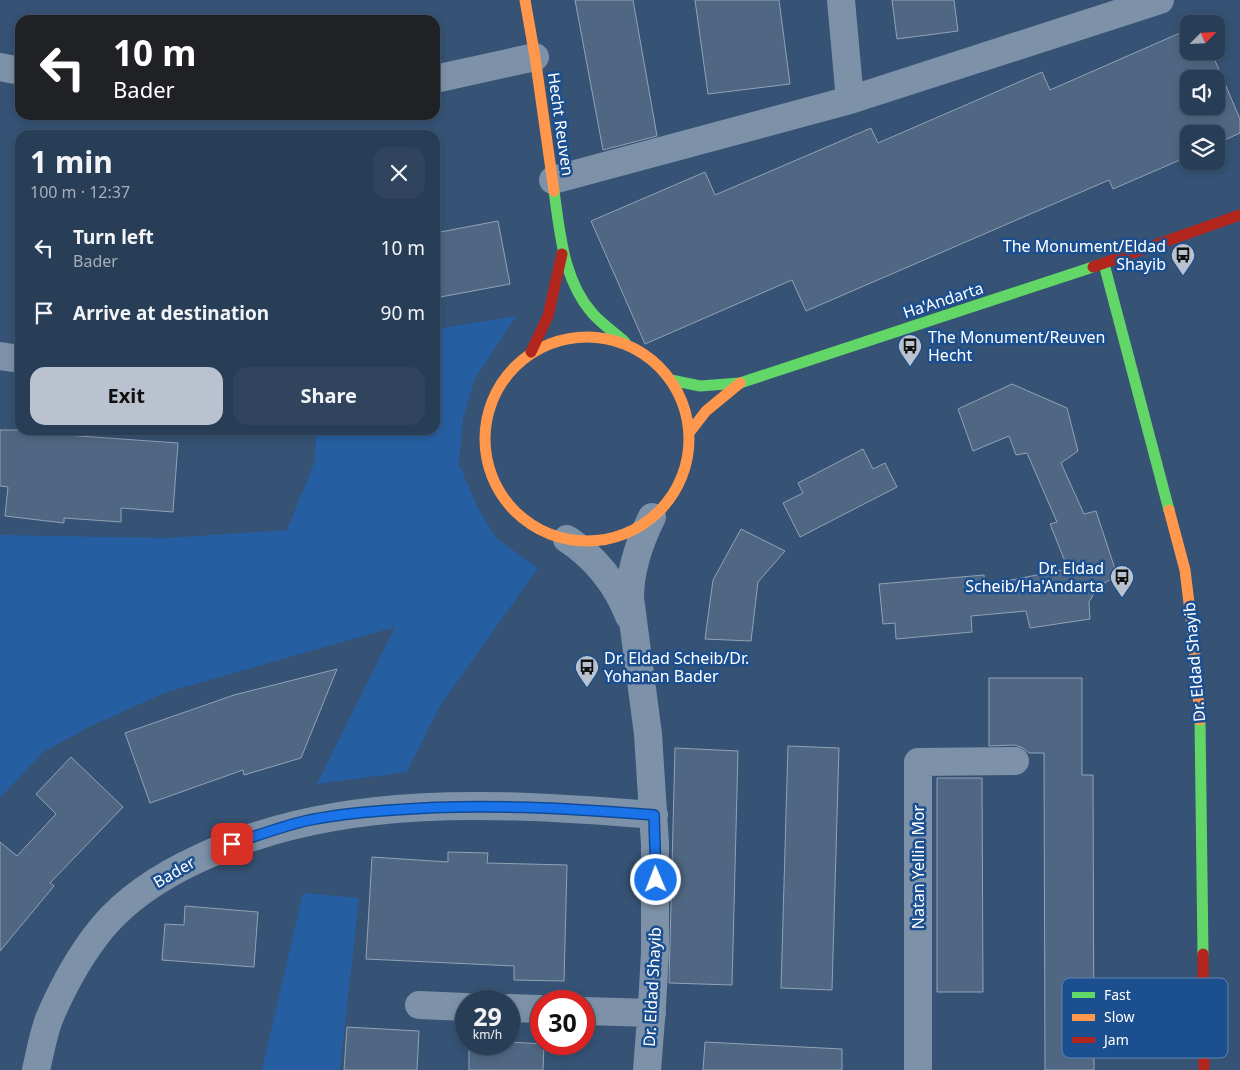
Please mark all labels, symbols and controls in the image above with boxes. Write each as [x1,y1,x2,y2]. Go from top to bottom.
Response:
north arrow [1180,15,1225,60]
map controls [1180,15,1225,170]
text: 10 m [113,29,196,76]
icon: left [30,35,95,100]
button: sound [1180,70,1225,115]
street label: Hecht Reuven [543,71,579,177]
text: Bader [113,74,175,104]
button: layers [1180,125,1225,170]
text: 1 min [30,141,113,182]
button: close [373,147,425,199]
text: 100 m · 12:37 [30,181,130,203]
text: Turn left [73,224,154,250]
icon: left [30,234,58,262]
text: 10 m [381,235,425,261]
place label: The Monument/Eldad Shayib [1003,235,1166,275]
bus stop icon: The Monument/Eldad Shayib [1170,242,1196,276]
text: Bader [73,250,118,272]
street label: Ha'Andarta [900,277,986,323]
icon: arrive [30,299,58,327]
text: Arrive at destination [73,300,269,326]
text: 90 m [381,300,425,326]
place label: The Monument/Reuven Hecht [928,326,1105,366]
bus stop icon: The Monument/Reuven Hecht [897,333,923,367]
button: Exit [30,367,223,425]
button: Share [233,367,425,425]
place label: Dr. Eldad Scheib/Ha'Andarta [965,557,1104,597]
bus stop icon: Dr. Eldad Scheib/Ha'Andarta [1109,564,1135,598]
street label: Dr. Eldad Shayib [1178,601,1210,723]
place label: Dr. Eldad Scheib/Dr. Yohanan Bader [604,647,749,687]
bus stop icon: Dr. Eldad Scheib/Dr. Yohanan Bader [574,654,600,688]
street label: Natan Yellin Mor [907,804,929,929]
pin [211,823,253,865]
icon: arrive [218,830,246,858]
street label: Bader [149,851,199,893]
position arrow [629,853,681,905]
street label: Dr. Eldad Shayib [638,927,666,1047]
legend [1062,978,1228,1058]
text: Fast [1104,985,1131,1004]
speed limit sign: 30 [530,990,595,1055]
text: 29 [473,999,502,1033]
text: Slow [1104,1007,1135,1026]
text: km/h [473,1026,502,1043]
text: Jam [1102,1030,1129,1049]

